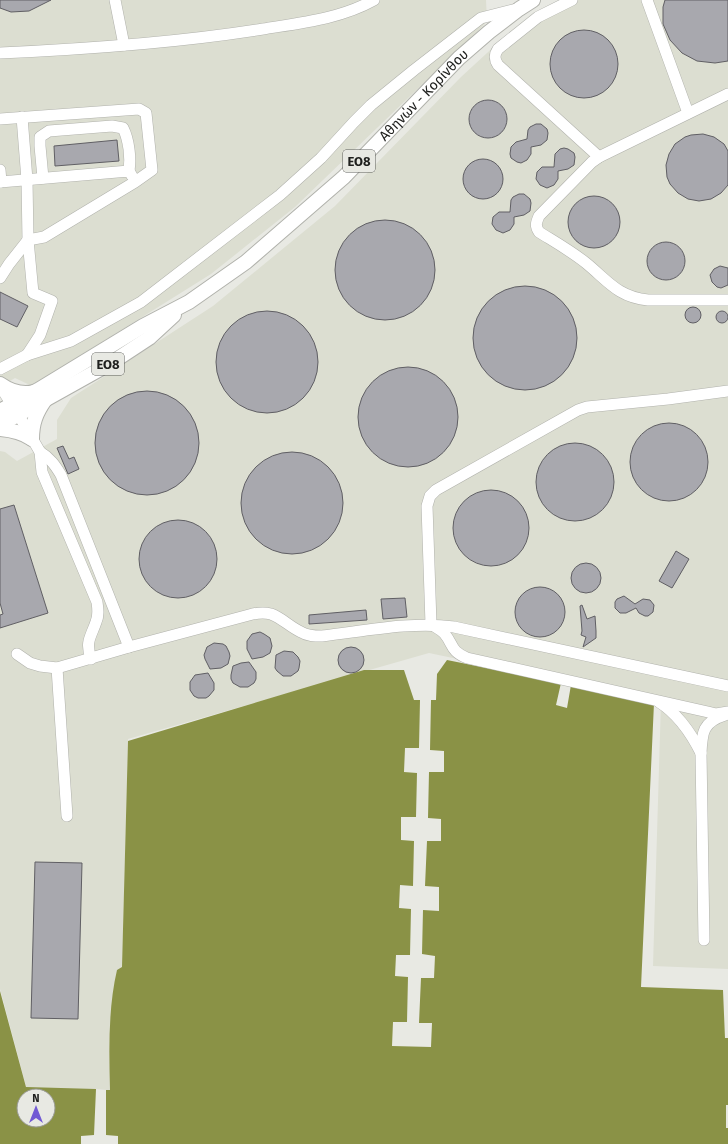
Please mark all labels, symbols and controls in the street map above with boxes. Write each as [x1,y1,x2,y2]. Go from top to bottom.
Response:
street label: Αθηνών - Κορίνθου [376,46,472,145]
road number: ΕΟ8 [343,150,375,172]
road number: ΕΟ8 [92,353,124,375]
north arrow [16,1088,56,1128]
text: N [32,1092,40,1105]

